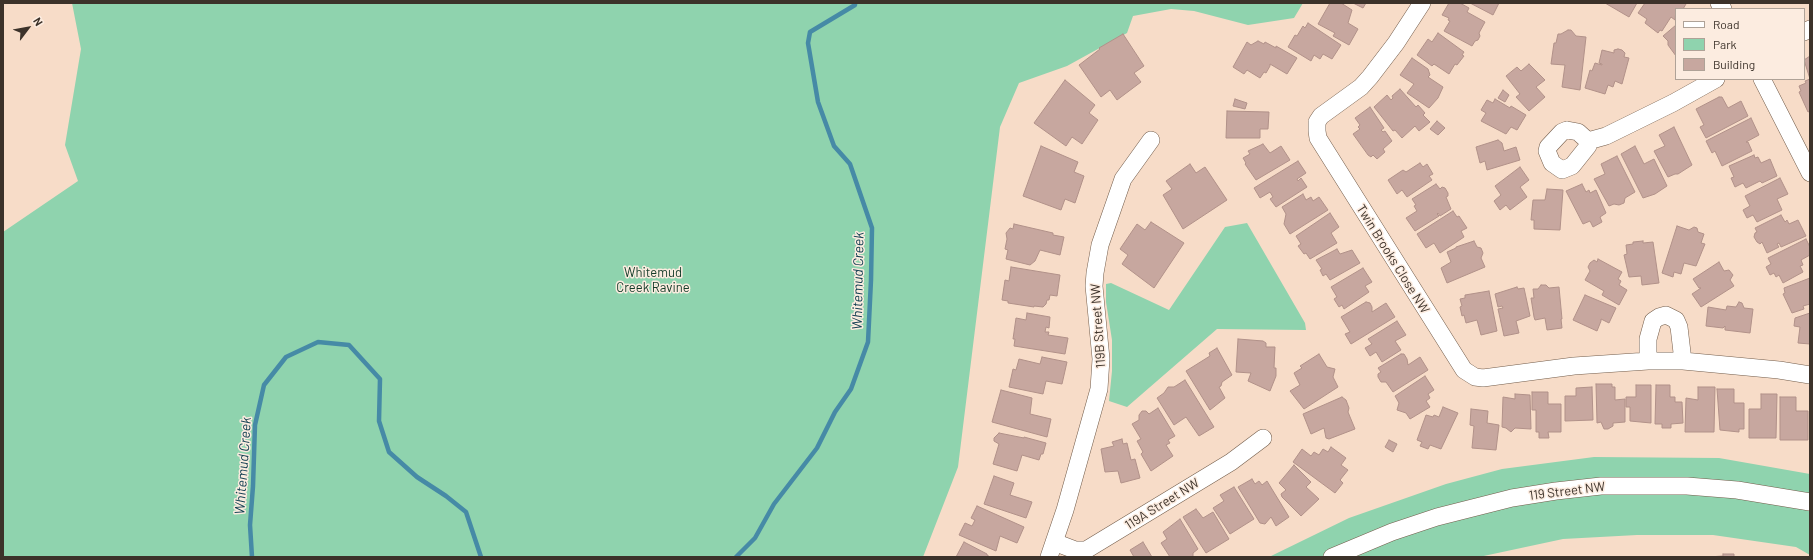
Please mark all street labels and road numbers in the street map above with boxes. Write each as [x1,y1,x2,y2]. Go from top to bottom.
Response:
street label: Twin Brooks Close NW [1353,202,1433,316]
street label: 119B Street NW [1087,283,1109,369]
street label: 119A Street NW [1122,475,1202,533]
street label: 119 Street NW [1528,479,1606,503]

